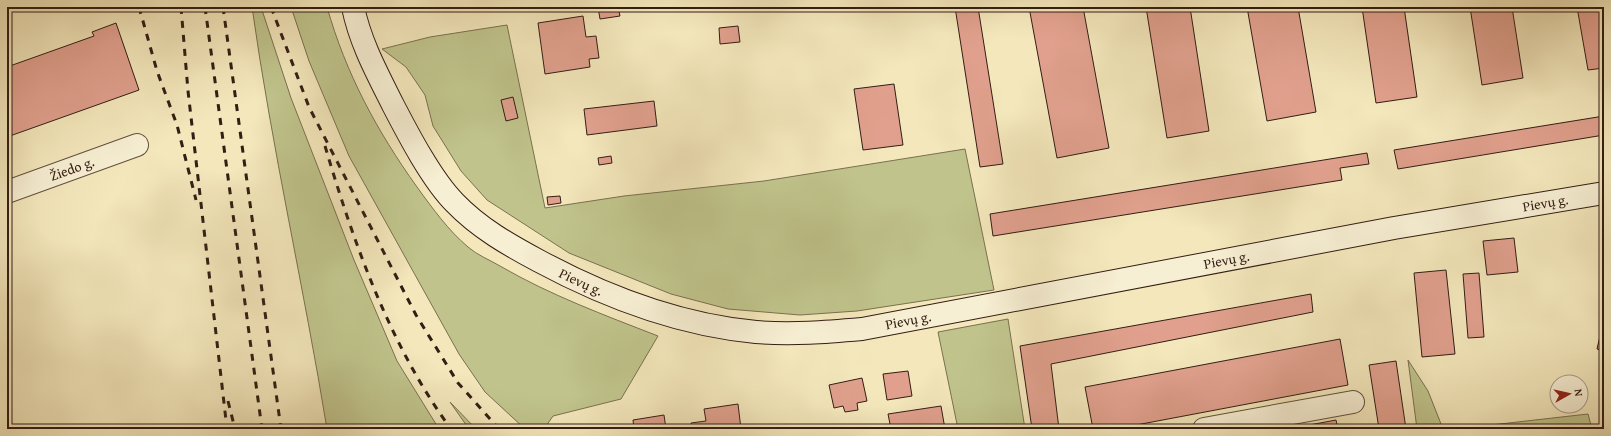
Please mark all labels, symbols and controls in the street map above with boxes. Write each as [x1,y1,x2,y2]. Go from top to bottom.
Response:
street label: Žiedo g. [47,151,97,186]
street label: Pievų g. [1521,189,1570,216]
street label: Pievų g. [1202,246,1251,274]
street label: Pievų g. [556,263,606,301]
street label: Pievų g. [884,306,933,334]
north arrow [1549,374,1589,414]
text: N [1570,388,1587,398]

